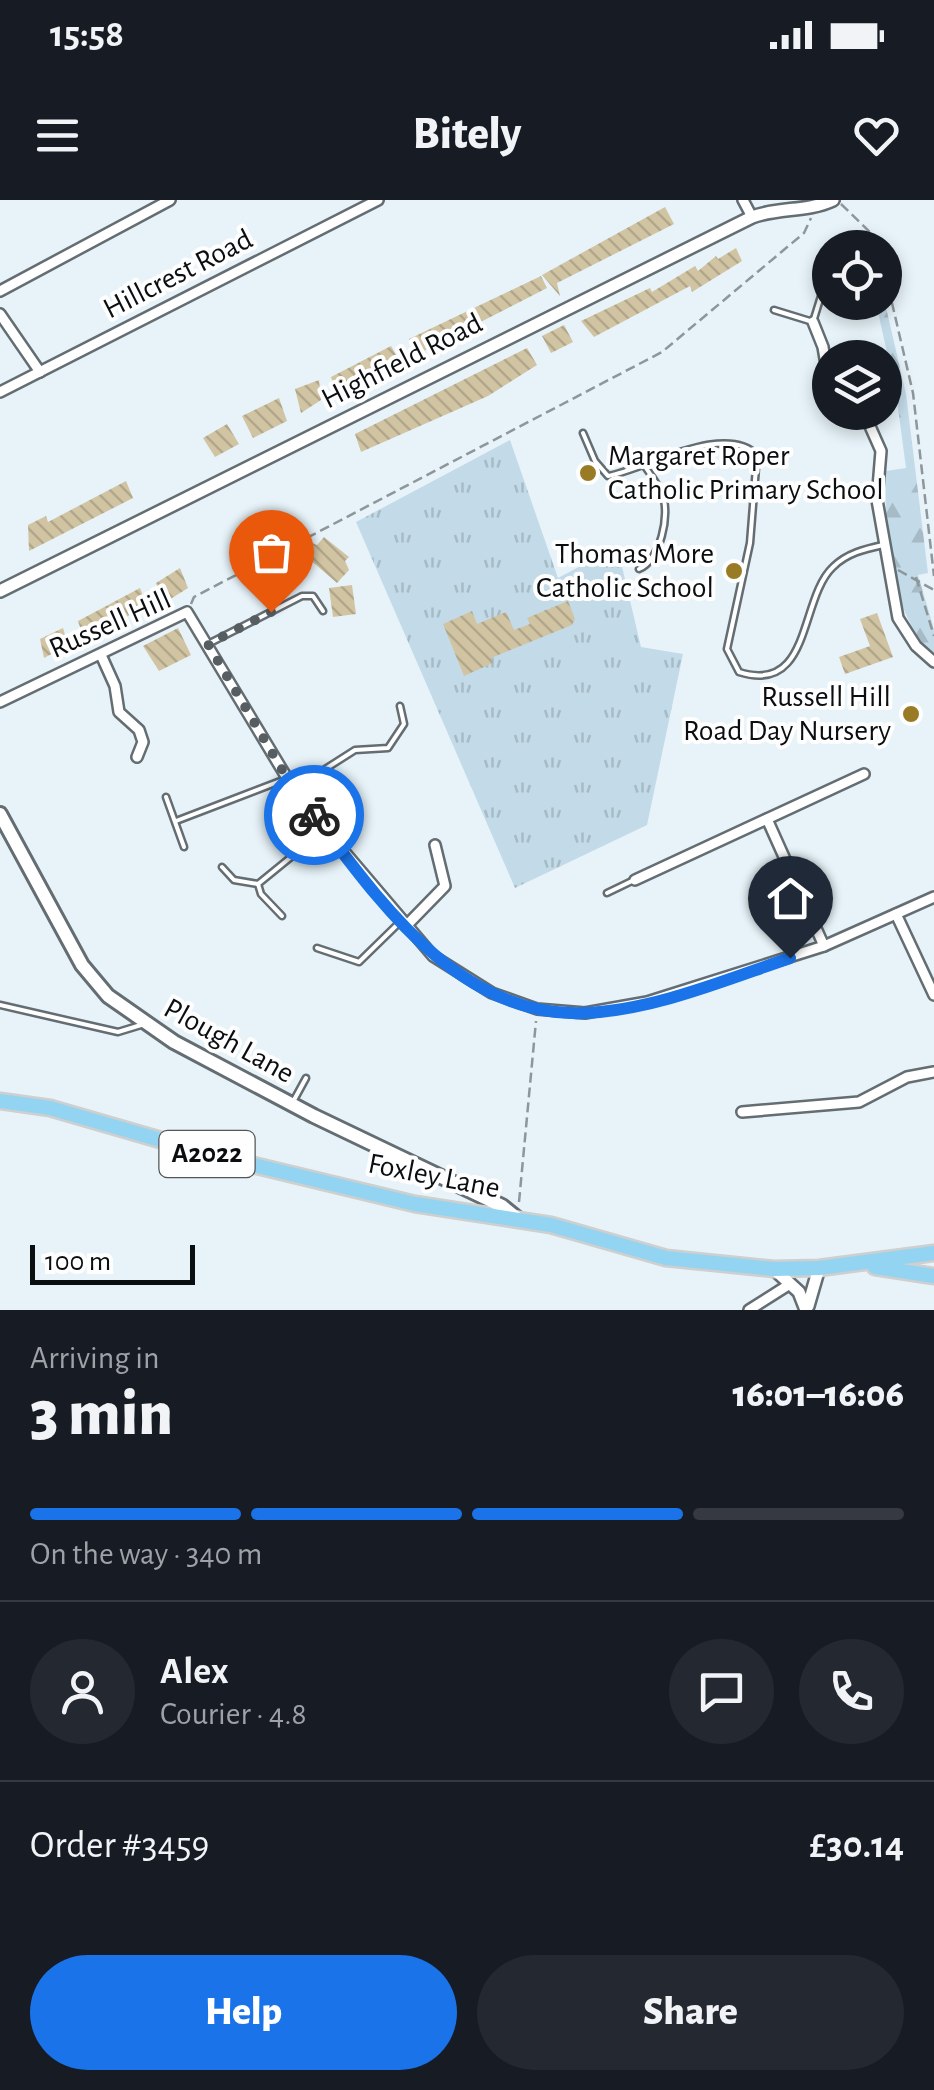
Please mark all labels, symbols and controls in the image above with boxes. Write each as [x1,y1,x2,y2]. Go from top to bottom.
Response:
text: 15:58 [50,16,124,54]
icon: menu [30,108,85,163]
icon: heart [849,108,904,163]
text: Bitely [413,112,521,157]
street label: Hillcrest Road [99,224,257,324]
map controls [812,230,902,430]
button: locate [812,230,902,320]
street label: Highfield Road [317,308,487,414]
button: layers [812,340,902,430]
place label: Margaret Roper Catholic Primary School [608,441,884,505]
marker: Margaret Roper Catholic Primary School [577,462,599,484]
pin [229,510,314,613]
icon: bag [244,525,299,580]
place label: Thomas More Catholic School [536,539,714,603]
marker: Thomas More Catholic School [723,560,745,582]
street label: Russell Hill [45,584,175,664]
place label: Russell Hill Road Day Nursery [683,682,891,746]
marker: Russell Hill Road Day Nursery [900,703,922,725]
courier [264,765,364,865]
icon: bike [287,788,342,843]
pin [748,856,833,959]
icon: home [763,871,818,926]
street label: Plough Lane [159,993,299,1089]
road number: A2022 [160,1131,254,1177]
street label: Foxley Lane [366,1149,502,1203]
scale bar [30,1240,195,1284]
text: 100 m [45,1248,111,1276]
text: Arriving in [30,1342,159,1374]
text: 16:01–16:06 [732,1376,904,1414]
text: 3 min [30,1382,173,1447]
text: On the way · 340 m [30,1538,262,1570]
button: person [30,1639,135,1744]
button: chat [669,1639,774,1744]
button: phone [799,1639,904,1744]
text: Alex [160,1653,229,1691]
text: Courier · 4.8 [160,1698,307,1730]
text: Order #3459 [30,1827,209,1865]
text: £30.14 [809,1827,904,1865]
button: Help [30,1955,457,2070]
button: Share [477,1955,904,2070]

